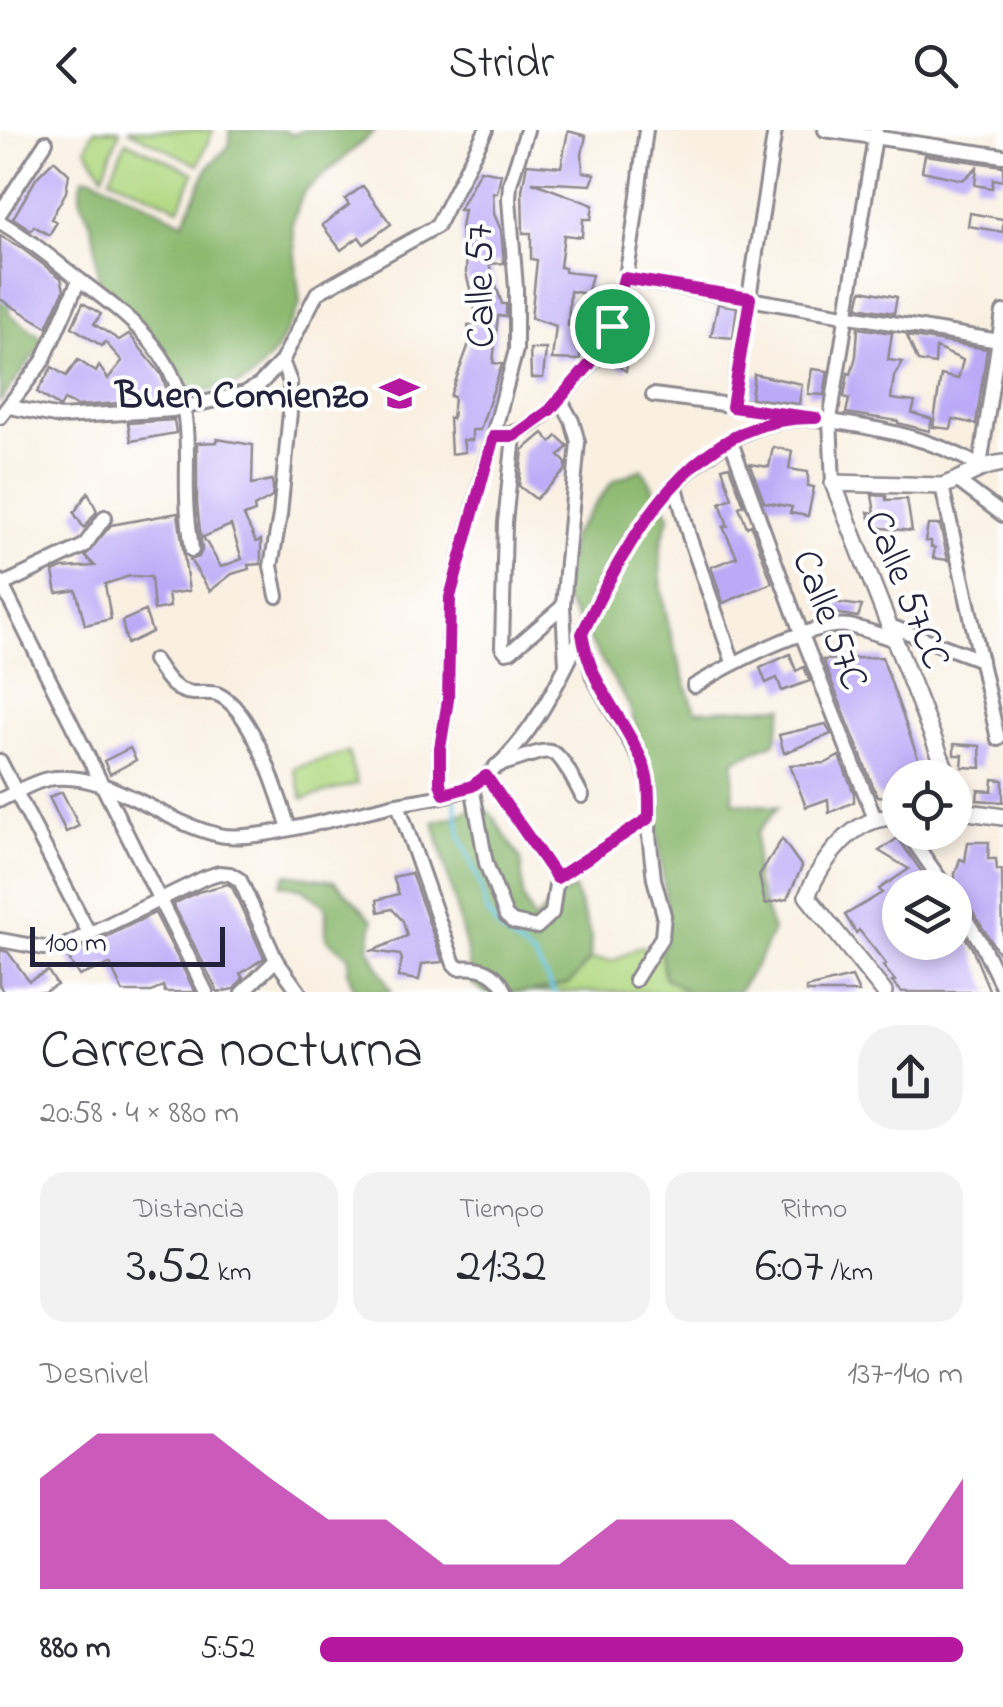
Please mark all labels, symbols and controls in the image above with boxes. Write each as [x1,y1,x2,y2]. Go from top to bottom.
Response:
text: Stridr [449,32,554,98]
icon: back [40,38,95,93]
icon: search [908,38,963,93]
street label: Calle 57 [452,223,513,349]
pin [570,284,655,369]
icon: arrive [585,299,640,354]
place label: Buen Comienzo [113,368,369,427]
school or university icon: Buen Comienzo [378,372,420,414]
street label: Calle 57CC [846,502,963,679]
street label: Calle 57C [774,542,882,699]
map controls [882,760,972,960]
button: locate [882,760,972,850]
button: layers [882,870,972,960]
scale bar [30,922,225,966]
text: 100 m [45,924,107,965]
text: Carrera nocturna [40,1013,423,1093]
button: share [858,1025,963,1130]
text: 20:58 · 4 × 880 m [40,1091,239,1138]
text: Distancia [133,1190,244,1231]
text: Tiempo [459,1190,544,1231]
text: Ritmo [781,1190,847,1231]
text: 3.52 [126,1231,210,1304]
text: 21:32 [456,1231,547,1304]
text: 6:07 [755,1231,824,1304]
text: km [210,1253,251,1294]
text: /km [824,1253,873,1294]
text: Desnivel [40,1352,149,1399]
text: 137–140 m [847,1352,963,1399]
text: 880 m [40,1626,111,1673]
text: 5:52 [200,1626,255,1673]

